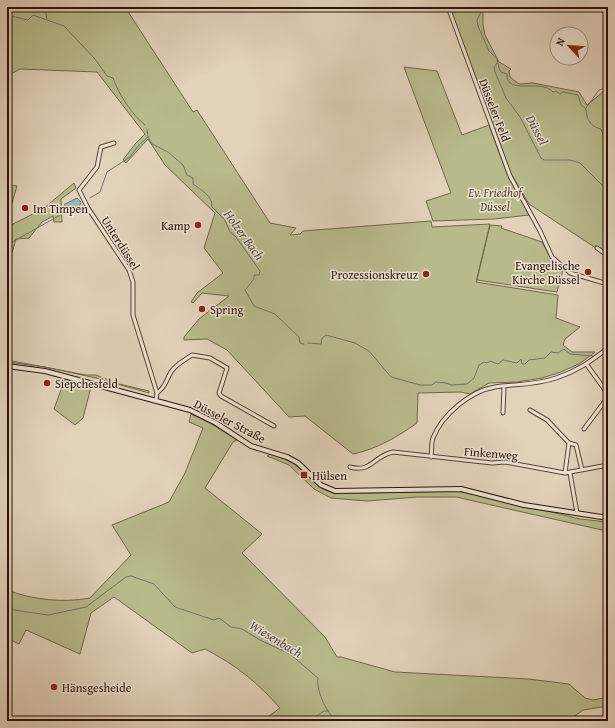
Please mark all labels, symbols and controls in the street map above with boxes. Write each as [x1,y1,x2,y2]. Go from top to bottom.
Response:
north arrow [549,26,589,66]
text: N [551,34,569,48]
street label: Düsseler Feld [475,76,515,145]
water label: Düssel [521,111,553,148]
park label: Ev. Friedhof Düssel [467,184,524,215]
place label: Im Timpen [33,200,88,217]
marker: Im Timpen [20,203,30,213]
water label: Holzer Bach [219,205,269,265]
street label: Unterdüssel [98,213,145,274]
place label: Kamp [161,217,191,234]
marker: Kamp [193,220,203,230]
place label: Evangelische Kirche Düssel [512,257,581,288]
place label: Prozessionskreuz [331,266,418,283]
marker: Evangelische Kirche Düssel [583,267,593,277]
marker: Prozessionskreuz [421,269,431,279]
place label: Spring [210,301,243,318]
marker: Spring [197,304,207,314]
place label: Siepchesfeld [55,375,118,392]
marker: Siepchesfeld [42,378,52,388]
street label: Düsseler Straße [191,395,269,447]
street label: Finkenweg [463,442,519,464]
place label: Hülsen [312,467,347,484]
marker: Hülsen [299,470,309,480]
water label: Wiesenbach [246,616,306,663]
place label: Hänsgesheide [62,679,132,696]
marker: Hänsgesheide [49,682,59,692]

